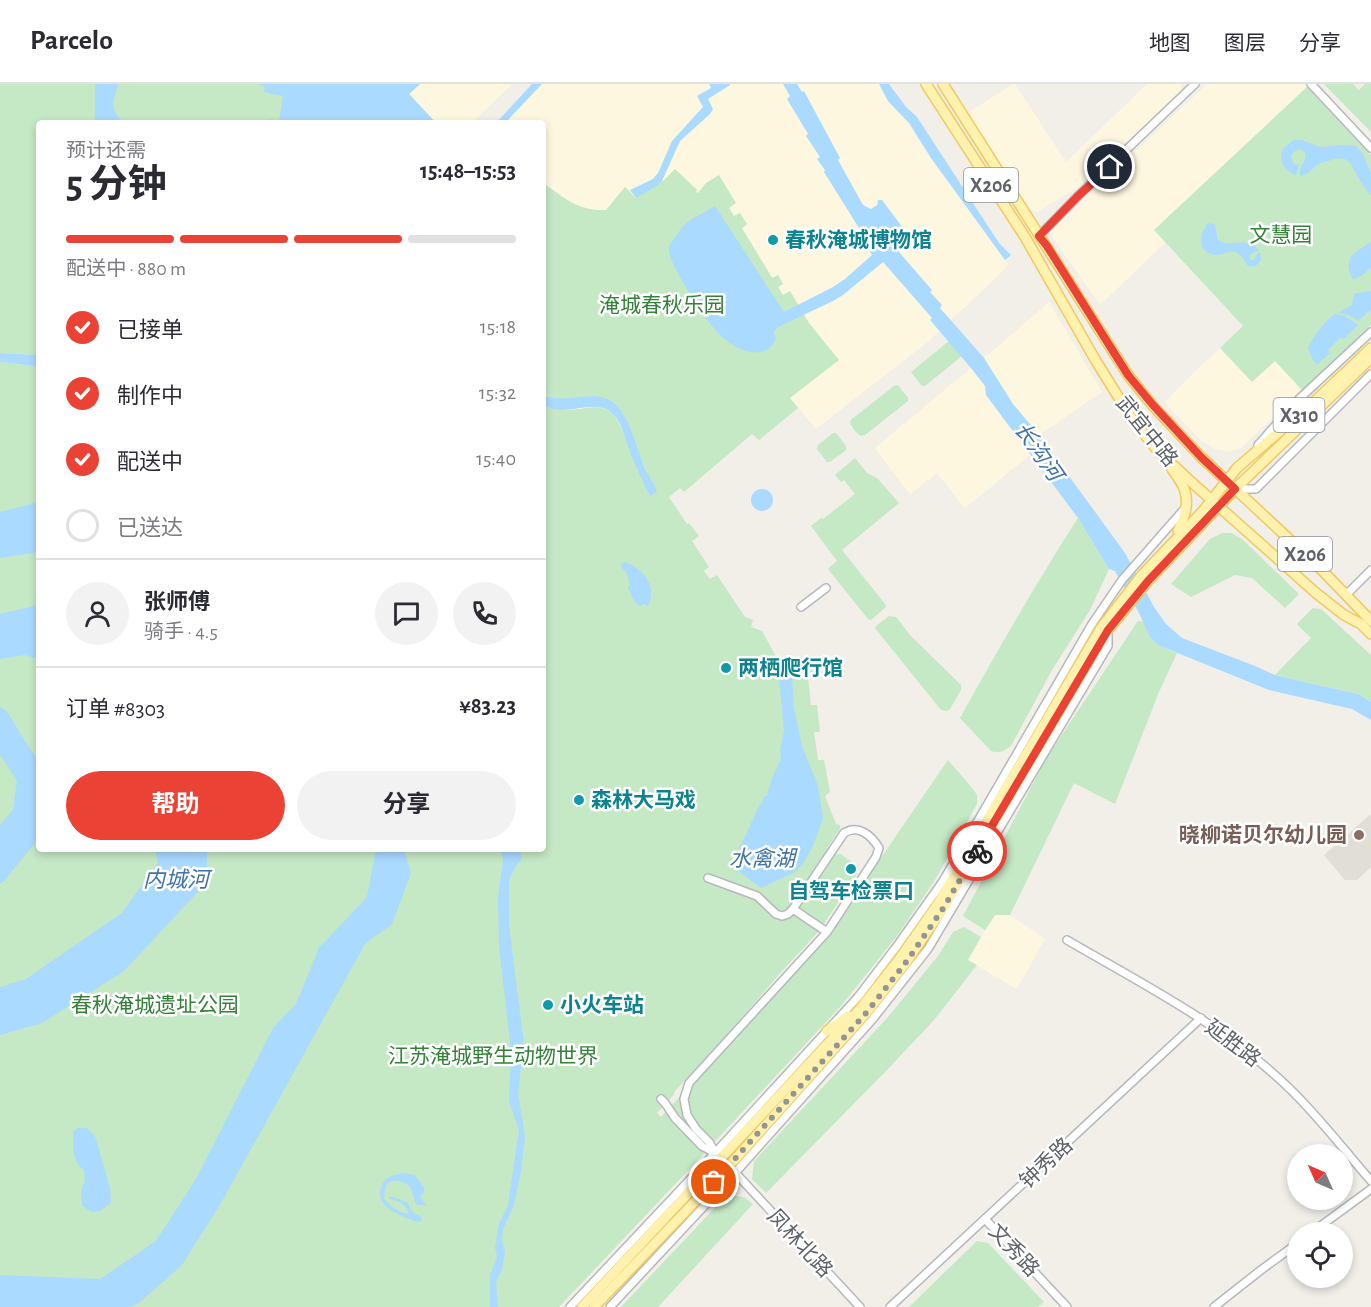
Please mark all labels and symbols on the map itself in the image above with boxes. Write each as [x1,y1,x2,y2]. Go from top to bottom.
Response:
pin [1084,141,1135,192]
road number: X206 [964,168,1018,202]
park label: 文慧园 [1250,224,1313,246]
place label: 春秋淹城博物馆 [785,228,932,251]
marker: 春秋淹城博物馆 [766,233,780,247]
park label: 淹城春秋乐园 [599,294,725,316]
street label: 武宜中路 [1112,391,1182,471]
road number: X310 [1274,398,1324,432]
water label: 长沟河 [1010,418,1069,488]
road number: X206 [1278,537,1332,571]
place label: 两栖爬行馆 [738,657,843,679]
marker: 两栖爬行馆 [719,661,733,675]
place label: 森林大马戏 [591,788,696,811]
marker: 森林大马戏 [572,793,586,807]
courier [947,821,1007,881]
place label: 晓柳诺贝尔幼儿园 [1179,824,1347,846]
marker: 晓柳诺贝尔幼儿园 [1352,828,1366,842]
water label: 水禽湖 [729,847,798,870]
marker: 自驾车检票口 [844,862,858,876]
water label: 内城河 [143,868,213,891]
place label: 自驾车检票口 [788,879,914,902]
place label: 小火车站 [560,993,644,1016]
park label: 春秋淹城遗址公园 [71,994,239,1016]
marker: 小火车站 [541,998,555,1012]
street label: 延胜路 [1201,1015,1265,1071]
park label: 江苏淹城野生动物世界 [388,1045,598,1067]
street label: 钟秀路 [1015,1133,1077,1193]
north arrow [1287,1144,1353,1210]
pin [688,1156,739,1207]
street label: 凤林北路 [763,1205,837,1281]
street label: 文秀路 [984,1219,1044,1281]

